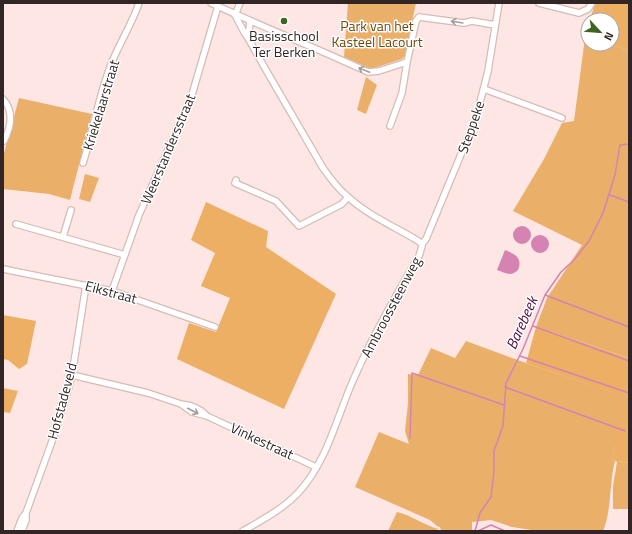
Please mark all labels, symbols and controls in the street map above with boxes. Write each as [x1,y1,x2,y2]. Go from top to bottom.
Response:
north arrow [580,12,620,52]
park label: Park van het Kasteel Lacourt [331,15,423,52]
marker: Basisschool Ter Berken [279,16,289,26]
one-way arrow [451,18,464,26]
place label: Basisschool Ter Berken [249,25,319,62]
text: N [600,29,618,43]
street label: Kriekelaarstraat [77,57,124,153]
one-way arrow [358,65,370,73]
street label: Weerstandersstraat [135,90,200,207]
street label: Steppeke [452,97,489,156]
street label: Ambroossteenweg [355,253,426,361]
street label: Eikstraat [83,275,139,309]
water label: Barebeek [500,291,544,353]
street label: Hofstadeveld [41,360,82,442]
one-way arrow [187,408,199,416]
street label: Vinkestraat [227,417,297,464]

